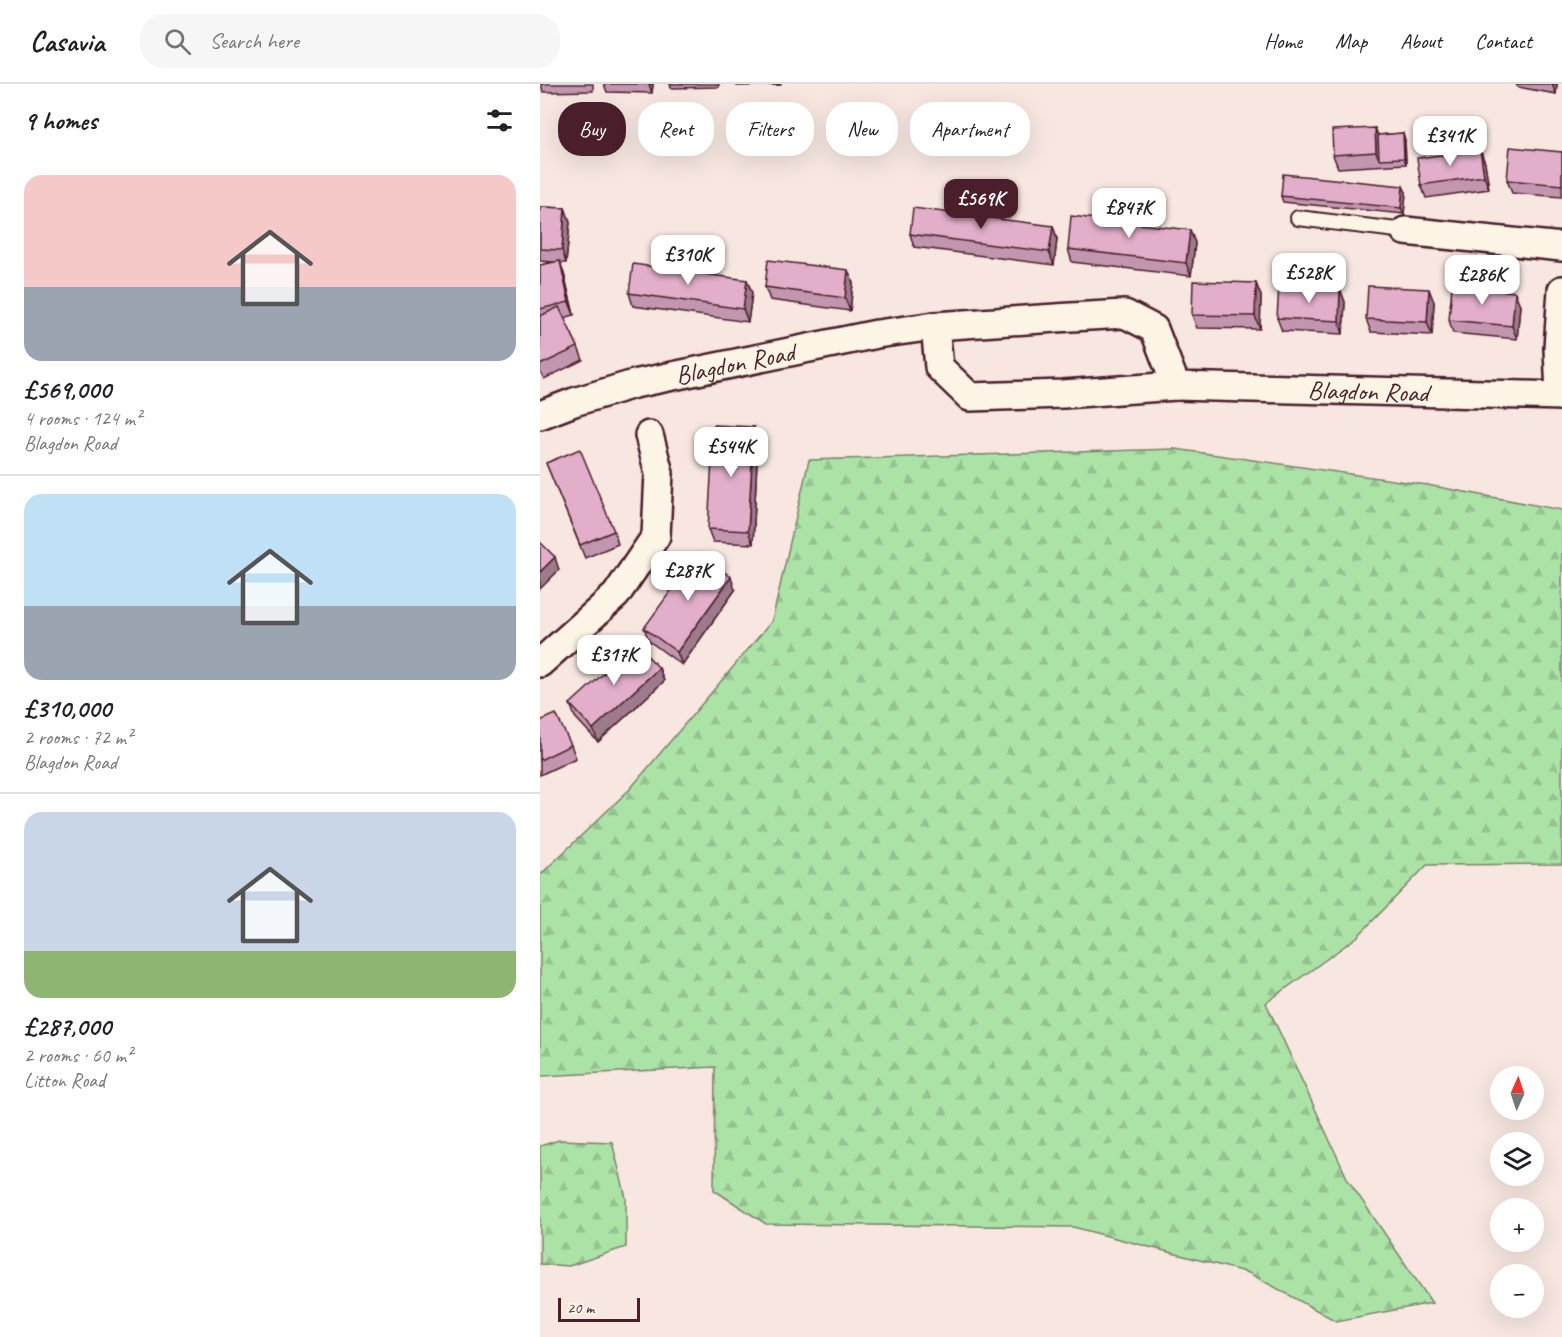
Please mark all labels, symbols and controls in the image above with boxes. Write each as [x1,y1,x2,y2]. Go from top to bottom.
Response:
search box [140,14,560,68]
text: Casavia [30,24,104,59]
icon: search [161,25,194,58]
text: Search here [209,27,299,55]
text: Home [1264,28,1302,54]
text: Map [1335,28,1367,54]
text: About [1400,28,1442,54]
text: Contact [1475,28,1532,54]
chip: Buy [558,102,626,156]
chip: Rent [638,102,714,156]
chip: Filters [726,102,814,156]
chip: New [826,102,898,156]
chip: Apartment [910,102,1030,156]
text: 9 homes [24,104,97,137]
icon: filters [483,104,516,137]
pin: £341K [1408,116,1492,167]
text: £341K [1427,123,1473,148]
pin: £569K [939,179,1023,230]
text: £569K [958,186,1004,211]
pin: £847K [1087,188,1171,239]
text: £847K [1106,195,1152,220]
icon: home [216,214,324,322]
pin: £310K [646,235,730,286]
text: £310K [665,242,711,267]
pin: £528K [1267,253,1351,304]
pin: £286K [1440,255,1524,306]
text: £528K [1286,260,1332,285]
text: £286K [1459,262,1505,287]
street label: Blagdon Road [673,335,801,392]
text: £569,000 [24,373,111,406]
street label: Blagdon Road [1307,373,1433,410]
text: 4 rooms · 124 m² [24,406,141,431]
pin: £544K [689,427,773,478]
text: Blagdon Road [24,431,117,456]
text: £544K [708,434,754,459]
icon: home [216,533,324,641]
pin: £287K [646,551,730,602]
text: £287K [665,558,711,583]
pin: £317K [572,635,656,686]
text: £317K [591,642,637,667]
text: £310,000 [24,692,111,725]
text: 2 rooms · 72 m² [24,725,132,750]
text: Blagdon Road [24,750,117,775]
icon: home [216,851,324,959]
text: £287,000 [24,1010,111,1043]
text: 2 rooms · 60 m² [24,1043,132,1068]
north arrow [1490,1066,1544,1120]
map controls [1490,1066,1544,1318]
text: Litton Road [24,1068,105,1093]
button: layers [1490,1132,1544,1186]
button: + [1490,1198,1544,1252]
button: − [1490,1264,1544,1318]
scale bar [558,1295,640,1322]
text: 20 m [567,1298,594,1318]

